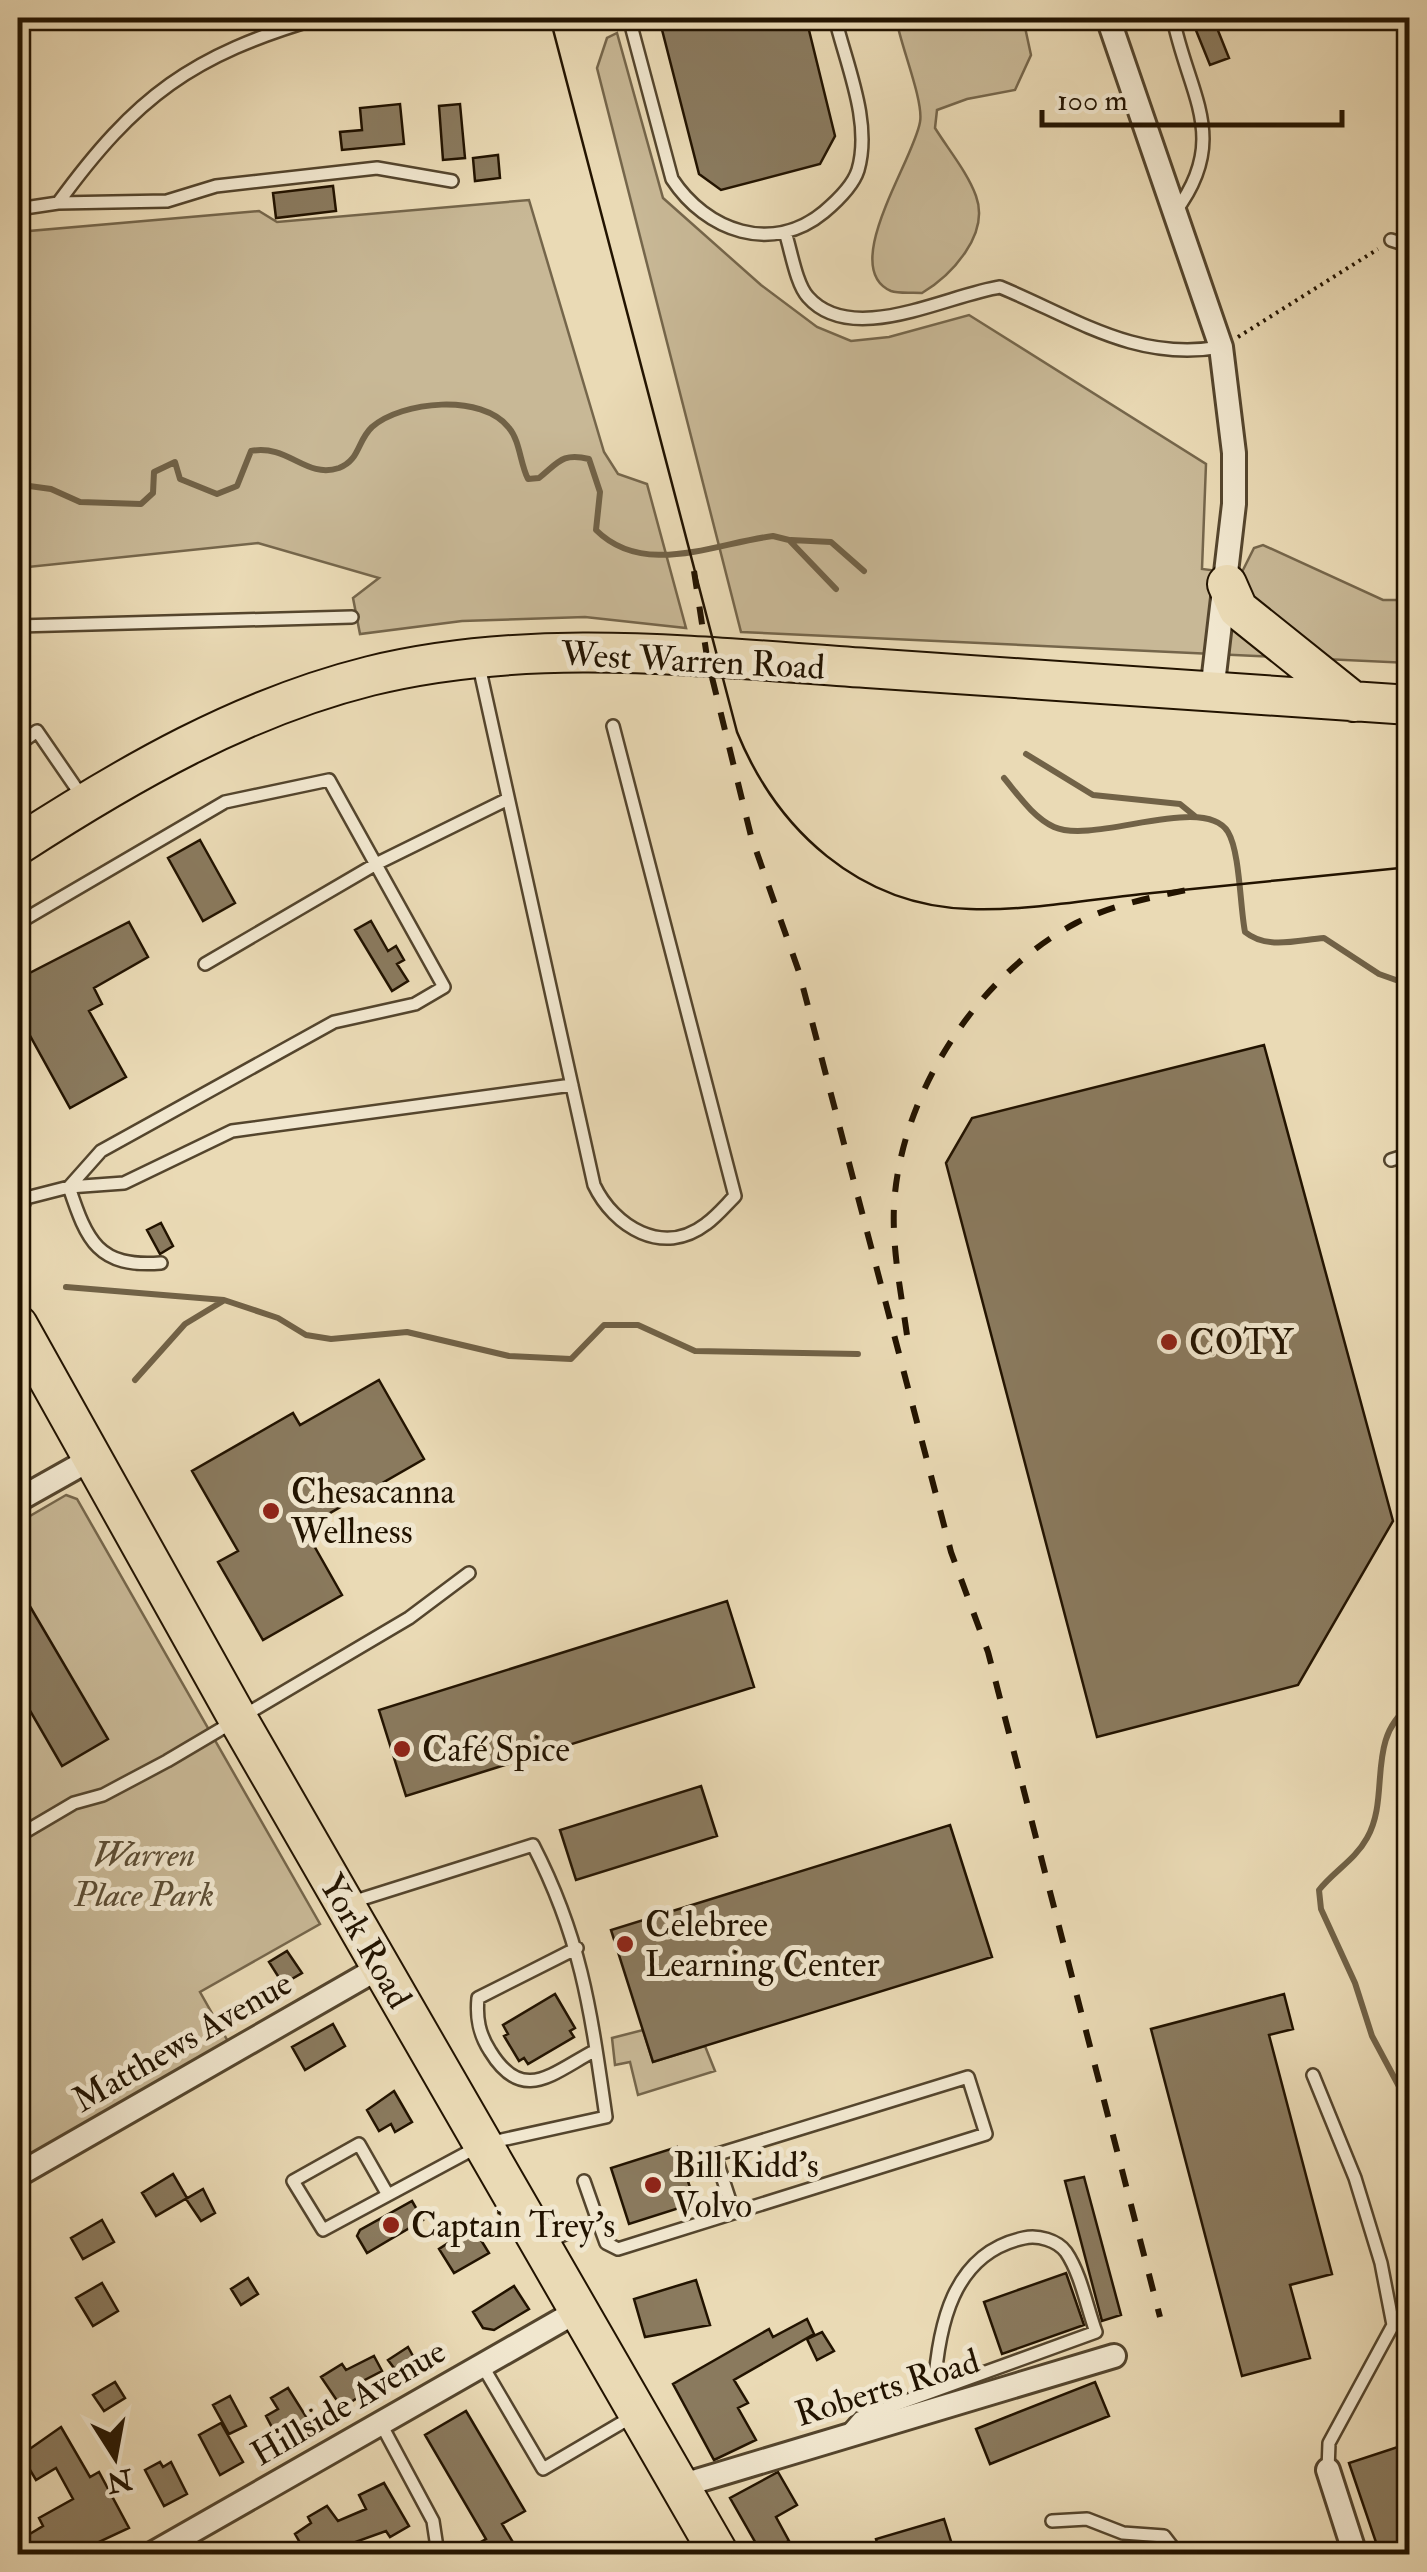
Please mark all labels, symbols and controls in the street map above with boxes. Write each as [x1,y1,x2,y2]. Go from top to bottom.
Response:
scale bar [1042,65,1342,127]
text: 100 m [1057,82,1128,119]
street label: West Warren Road [559,632,826,690]
place label: COTY [1189,1321,1295,1365]
marker: COTY [1158,1331,1180,1353]
place label: Chesacanna Wellness [290,1470,456,1554]
marker: Chesacanna Wellness [260,1500,282,1522]
place label: Café Spice [422,1728,570,1772]
marker: Café Spice [391,1738,413,1760]
park label: Warren Place Park [73,1833,214,1917]
street label: York Road [309,1867,421,2016]
place label: Celebree Learning Center [645,1903,880,1987]
marker: Celebree Learning Center [614,1933,636,1955]
street label: Matthews Avenue [65,1961,300,2122]
place label: Bill Kidd's Volvo [673,2144,819,2228]
marker: Bill Kidd's Volvo [642,2174,664,2196]
place label: Captain Trey's [411,2204,615,2248]
marker: Captain Trey's [380,2214,402,2236]
street label: Hillside Avenue [243,2329,454,2476]
street label: Roberts Road [790,2339,985,2437]
north arrow [65,2407,165,2507]
text: N [103,2460,136,2500]

